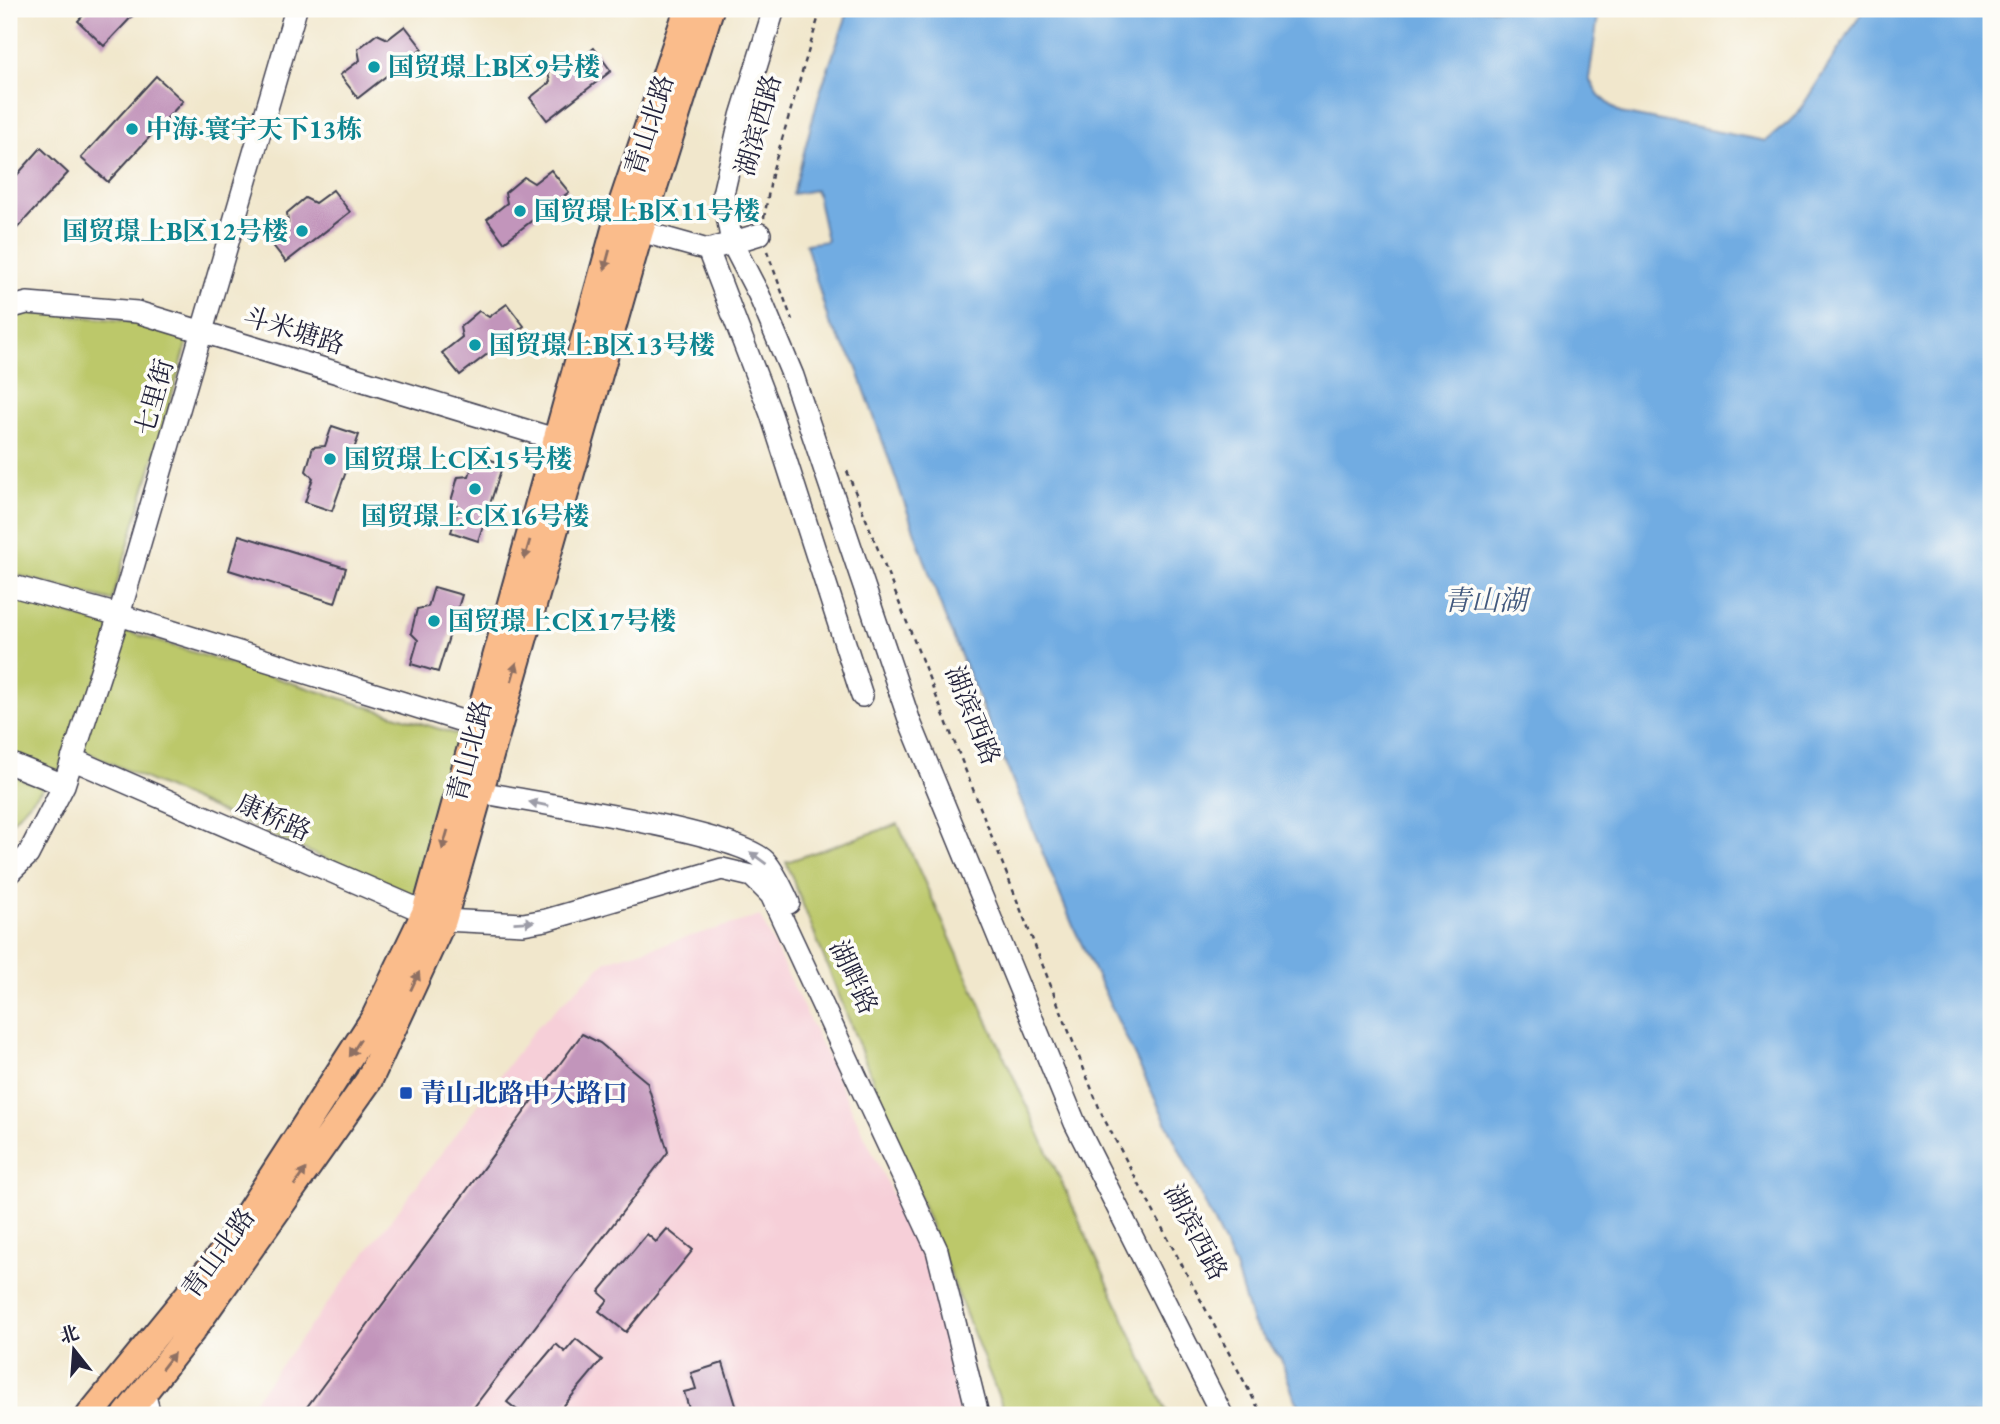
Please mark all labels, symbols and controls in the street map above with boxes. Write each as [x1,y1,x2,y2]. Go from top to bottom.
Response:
place label: 国贸璟上B区9号楼 [388,50,600,84]
marker: 国贸璟上B区9号楼 [366,59,382,75]
street label: 青山北路 [617,70,681,180]
street label: 湖滨西路 [727,70,789,180]
place label: 中海·寰宇天下13栋 [146,112,362,146]
marker: 中海·寰宇天下13栋 [124,121,140,137]
place label: 国贸璟上B区11号楼 [534,194,760,228]
marker: 国贸璟上B区11号楼 [512,203,528,219]
place label: 国贸璟上B区12号楼 [62,214,288,248]
marker: 国贸璟上B区12号楼 [294,223,310,239]
one-way arrow [601,250,612,272]
street label: 斗米塘路 [239,299,349,361]
place label: 国贸璟上B区13号楼 [489,328,715,362]
marker: 国贸璟上B区13号楼 [467,337,483,353]
street label: 七里街 [127,355,181,439]
place label: 国贸璟上C区15号楼 [344,442,572,476]
marker: 国贸璟上C区15号楼 [322,451,338,467]
marker: 国贸璟上C区16号楼 [467,481,483,497]
place label: 国贸璟上C区16号楼 [361,499,589,533]
one-way arrow [521,540,531,561]
water label: 青山湖 [1443,582,1532,618]
place label: 国贸璟上C区17号楼 [448,604,676,638]
marker: 国贸璟上C区17号楼 [426,613,442,629]
street label: 湖滨西路 [938,660,1008,770]
one-way arrow [509,661,520,683]
street label: 青山北路 [439,696,499,806]
street label: 康桥路 [231,786,317,848]
one-way arrow [528,798,550,809]
one-way arrow [439,829,450,851]
one-way arrow [749,851,767,865]
one-way arrow [513,917,535,928]
street label: 湖畔路 [822,934,886,1020]
one-way arrow [409,971,421,991]
one-way arrow [349,1038,362,1058]
place label: 青山北路中大路口 [420,1076,628,1110]
marker: 青山北路中大路口 [398,1085,414,1101]
one-way arrow [293,1168,307,1186]
street label: 湖滨西路 [1157,1178,1235,1286]
street label: 青山北路 [174,1201,262,1305]
north arrow [38,1316,108,1386]
text: 北 [56,1319,82,1349]
one-way arrow [160,1353,175,1371]

